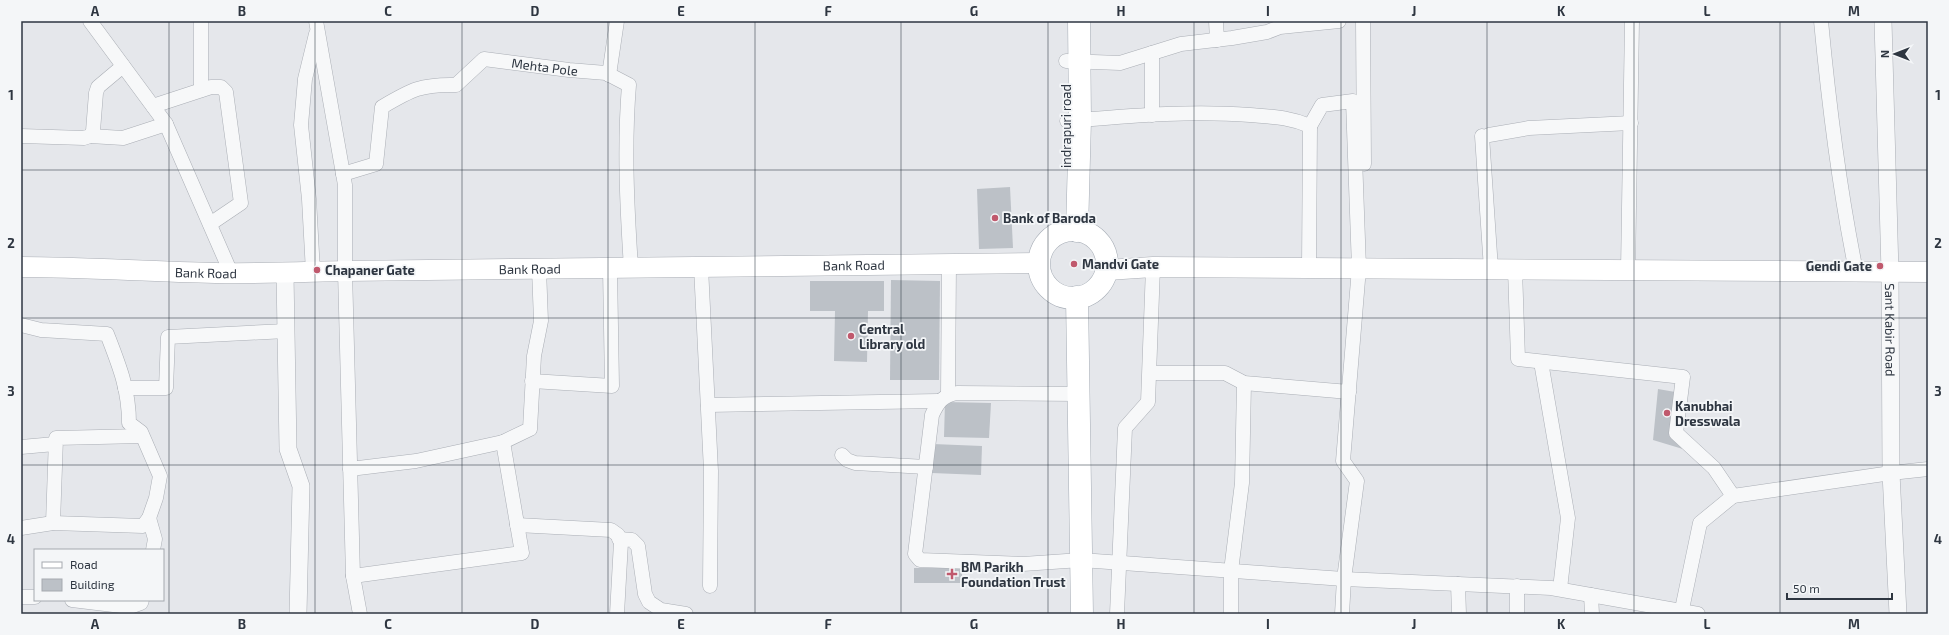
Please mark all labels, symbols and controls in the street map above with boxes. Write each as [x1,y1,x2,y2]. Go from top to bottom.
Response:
text: A [91,3,100,19]
text: B [238,3,246,19]
text: C [384,3,392,19]
text: D [531,3,540,19]
text: E [677,3,685,19]
text: F [824,3,832,19]
text: G [970,3,978,19]
text: H [1117,3,1126,19]
text: I [1266,3,1270,19]
text: J [1412,3,1416,19]
text: K [1557,3,1566,19]
text: L [1704,3,1711,19]
text: M [1848,3,1860,19]
north arrow [1875,34,1915,74]
text: N [1878,50,1891,58]
street label: Mehta Pole [511,55,579,79]
street label: indrapuri road [1058,84,1074,168]
text: 1 [8,87,14,103]
text: 1 [1935,87,1941,103]
place label: Bank of Baroda [1003,210,1096,226]
marker: Bank of Baroda [990,213,1000,223]
text: 2 [7,235,15,251]
text: 2 [1934,235,1942,251]
place label: Mandvi Gate [1082,256,1159,272]
street label: Bank Road [823,257,885,273]
place label: Gendi Gate [1806,258,1872,274]
marker: Mandvi Gate [1069,259,1079,269]
street label: Bank Road [499,261,561,277]
marker: Gendi Gate [1875,261,1885,271]
place label: Chapaner Gate [325,262,415,278]
street label: Bank Road [175,264,237,281]
marker: Chapaner Gate [312,265,322,275]
street label: Sant Kabir Road [1882,283,1899,377]
place label: Central Library old [859,321,925,352]
marker: Central Library old [846,331,856,341]
text: 3 [7,383,15,399]
text: 3 [1934,383,1942,399]
place label: Kanubhai Dresswala [1675,398,1741,429]
marker: Kanubhai Dresswala [1662,408,1672,418]
text: 4 [7,531,15,547]
text: 4 [1934,531,1942,547]
legend [34,549,164,601]
text: Road [70,557,98,571]
place label: BM Parikh Foundation Trust [961,559,1066,590]
marker: BM Parikh Foundation Trust [946,568,958,580]
scale bar [1787,575,1892,601]
text: Building [70,577,115,591]
text: 50 m [1793,581,1820,595]
text: A [91,616,100,632]
text: B [238,616,246,632]
text: C [384,616,392,632]
text: D [531,616,540,632]
text: E [677,616,685,632]
text: F [824,616,832,632]
text: G [970,616,978,632]
text: H [1117,616,1126,632]
text: I [1266,616,1270,632]
text: J [1412,616,1416,632]
text: K [1557,616,1566,632]
text: L [1704,616,1711,632]
text: M [1848,616,1860,632]

